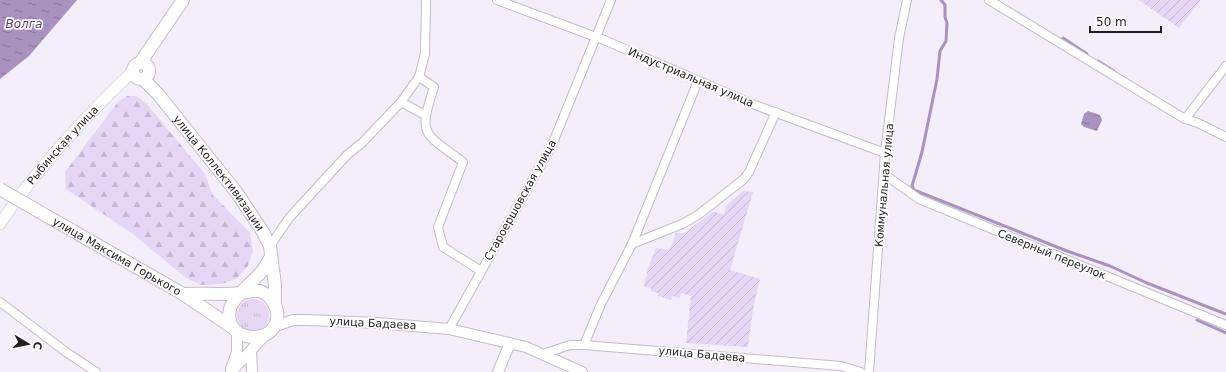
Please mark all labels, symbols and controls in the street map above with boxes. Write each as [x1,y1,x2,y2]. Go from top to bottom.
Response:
scale bar [1090,8,1161,34]
text: 50 m [1096,15,1127,29]
water label: Волга [6,17,42,31]
street label: Индустриальная улица [626,45,756,110]
street label: Рыбинская улица [25,103,101,187]
street label: улица Коллективизации [170,113,267,234]
street label: Коммунальная улица [873,123,896,247]
street label: Староершовская улица [482,138,559,263]
street label: улица Максима Горького [50,215,184,299]
street label: Северный переулок [996,227,1108,282]
street label: улица Бадаева [329,315,417,332]
north arrow [8,324,48,364]
text: С [30,341,44,351]
street label: улица Бадаева [658,344,746,365]

